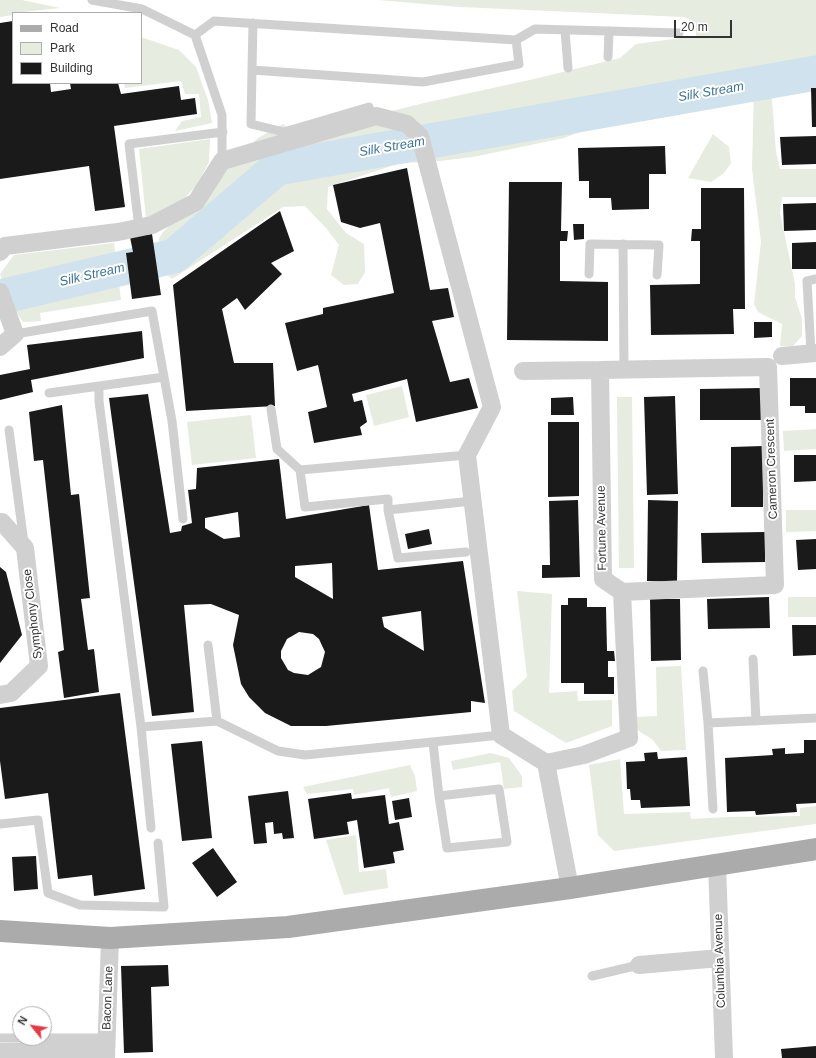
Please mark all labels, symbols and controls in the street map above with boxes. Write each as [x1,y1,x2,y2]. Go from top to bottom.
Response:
legend [12,12,142,84]
scale bar [676,12,734,38]
text: 20 m [681,20,708,34]
text: Road [50,21,79,35]
text: Park [50,41,75,55]
text: Building [50,61,93,75]
water label: Silk Stream [677,79,745,105]
water label: Silk Stream [358,134,426,160]
water label: Silk Stream [58,260,126,290]
street label: Cameron Crescent [763,418,781,520]
street label: Fortune Avenue [594,485,610,571]
street label: Symphony Close [20,568,46,660]
street label: Columbia Avenue [711,914,729,1008]
street label: Bacon Lane [100,966,116,1030]
north arrow [12,1006,52,1046]
text: N [15,1014,30,1027]

